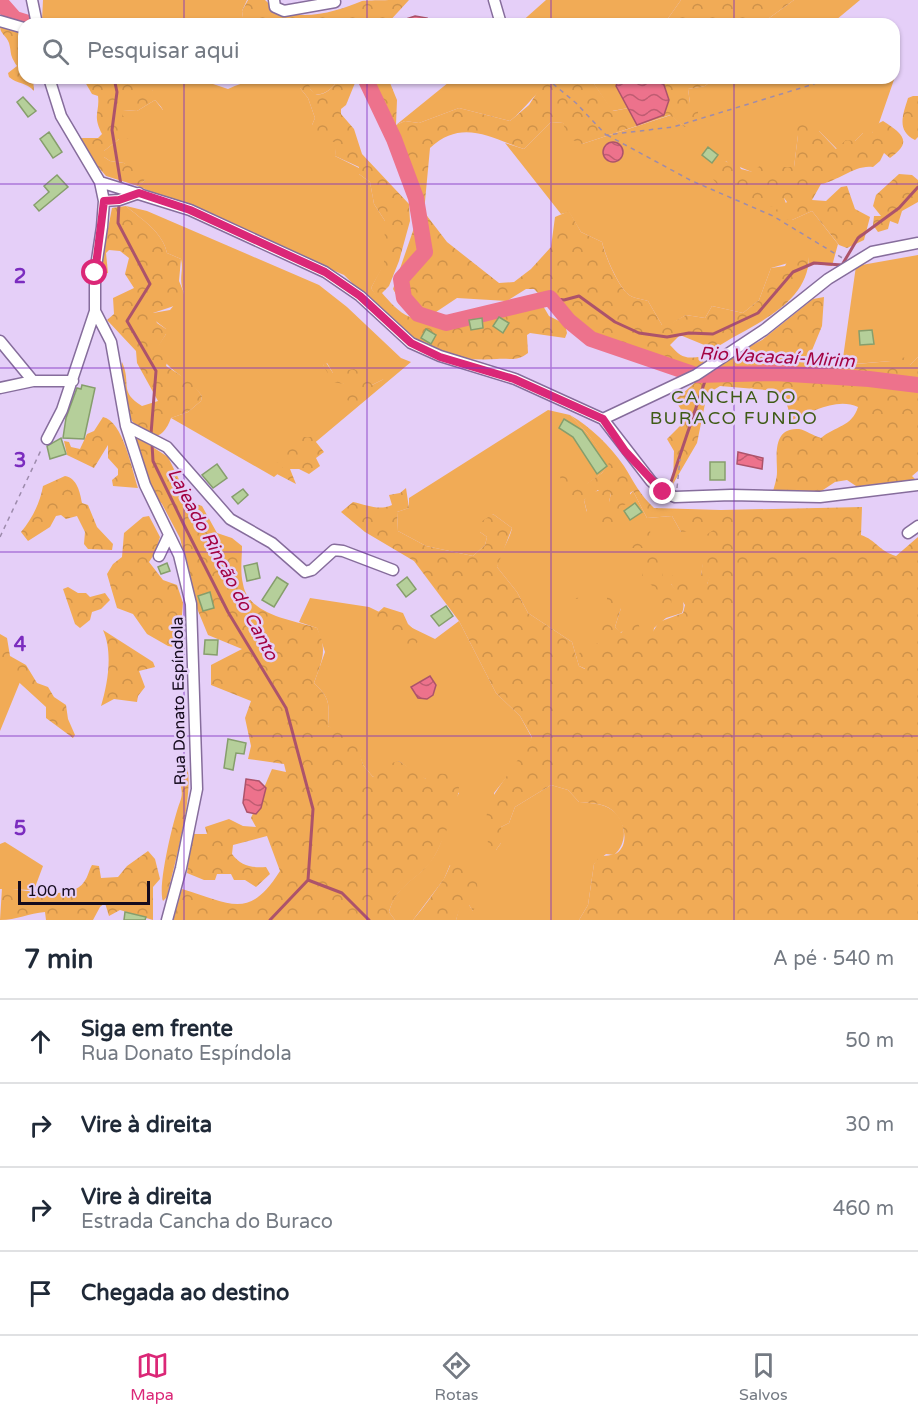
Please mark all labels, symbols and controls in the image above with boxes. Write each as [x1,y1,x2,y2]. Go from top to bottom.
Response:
search box [18,18,900,84]
icon: search [39,35,72,68]
text: Pesquisar aqui [87,38,239,64]
route start [81,259,107,285]
text: 2 [14,265,26,289]
water label: Rio Vacacaí-Mirim [699,342,856,372]
district label: CANCHA DO BURACO FUNDO [650,386,818,429]
text: 3 [14,449,26,473]
water label: Lajeado Rincão do Canto [163,464,283,665]
route end [649,478,675,504]
street label: Rua Donato Espíndola [168,617,190,785]
text: 4 [14,633,27,657]
text: 5 [14,817,26,841]
scale bar [18,878,150,906]
text: 100 m [27,881,76,901]
text: 7 min [24,944,93,975]
text: A pé · 540 m [773,947,894,971]
text: Siga em frente [81,1016,233,1042]
icon: ahead [24,1025,57,1058]
text: 50 m [845,1029,894,1053]
text: Rua Donato Espíndola [81,1042,292,1066]
icon: right [24,1109,57,1142]
text: Vire à direita [81,1112,212,1138]
text: 30 m [845,1113,894,1137]
text: Vire à direita [81,1184,212,1210]
icon: right [24,1193,57,1226]
text: 460 m [833,1197,894,1221]
text: Estrada Cancha do Buraco [81,1210,333,1234]
icon: arrive [24,1277,57,1310]
text: Chegada ao destino [81,1280,289,1306]
tab: Mapa [130,1349,174,1405]
tab: Rotas [435,1349,478,1405]
tab: Salvos [739,1349,788,1405]

